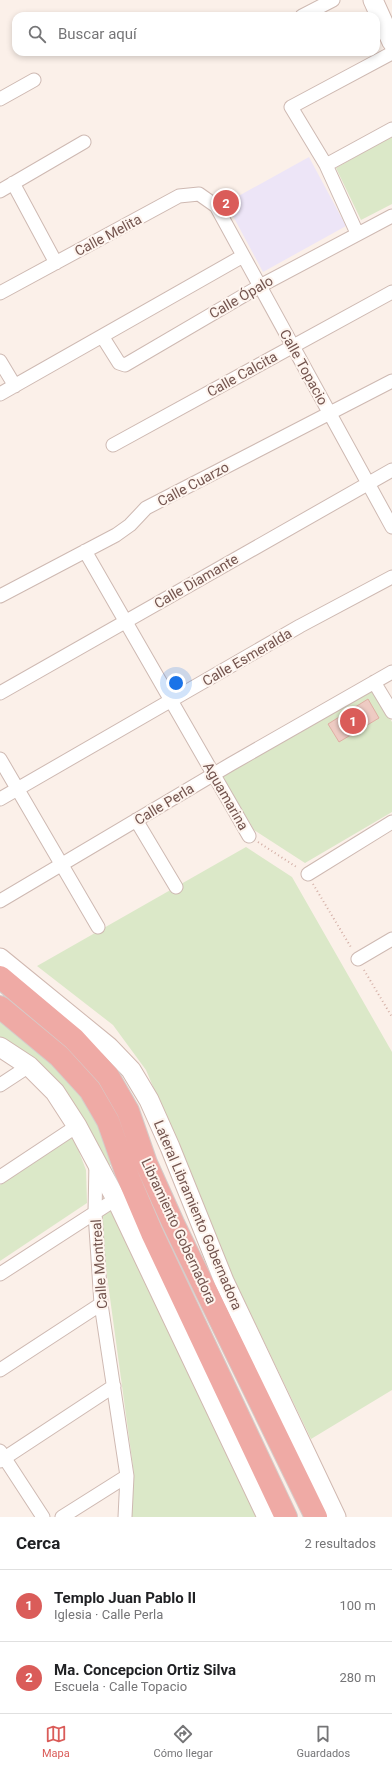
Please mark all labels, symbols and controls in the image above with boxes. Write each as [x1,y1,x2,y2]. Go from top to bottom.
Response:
search box [12,12,380,56]
icon: search [26,23,48,45]
text: Buscar aquí [58,25,137,43]
pin: 2 [213,188,239,218]
street label: Calle Melita [72,211,144,259]
street label: Calle Ópalo [206,271,276,322]
street label: Calle Topacio [277,326,331,408]
street label: Calle Calcita [204,348,280,400]
street label: Calle Cuarzo [155,459,231,509]
street label: Calle Diamante [151,551,241,611]
street label: Calle Esmeralda [200,625,294,689]
your location [166,673,186,693]
pin: 1 [340,706,366,736]
street label: Aguamarina [200,759,252,833]
street label: Calle Perla [131,780,197,828]
street label: Lateral Libramiento Gobernadora [150,1118,246,1312]
street label: Libramiento Gobernadora [138,1156,220,1306]
street label: Calle Montreal [88,1219,110,1309]
text: Cerca [16,1533,60,1553]
text: 2 resultados [304,1536,376,1551]
text: Templo Juan Pablo II [54,1589,196,1607]
text: 1 [25,1598,33,1613]
text: 100 m [339,1598,376,1613]
text: Iglesia · Calle Perla [54,1607,163,1622]
text: Ma. Concepcion Ortiz Silva [54,1661,236,1679]
text: 2 [25,1670,33,1685]
text: 280 m [339,1670,376,1685]
text: Escuela · Calle Topacio [54,1679,187,1694]
tab: Mapa [42,1723,70,1760]
tab: Cómo llegar [154,1723,213,1760]
tab: Guardados [297,1723,350,1760]

